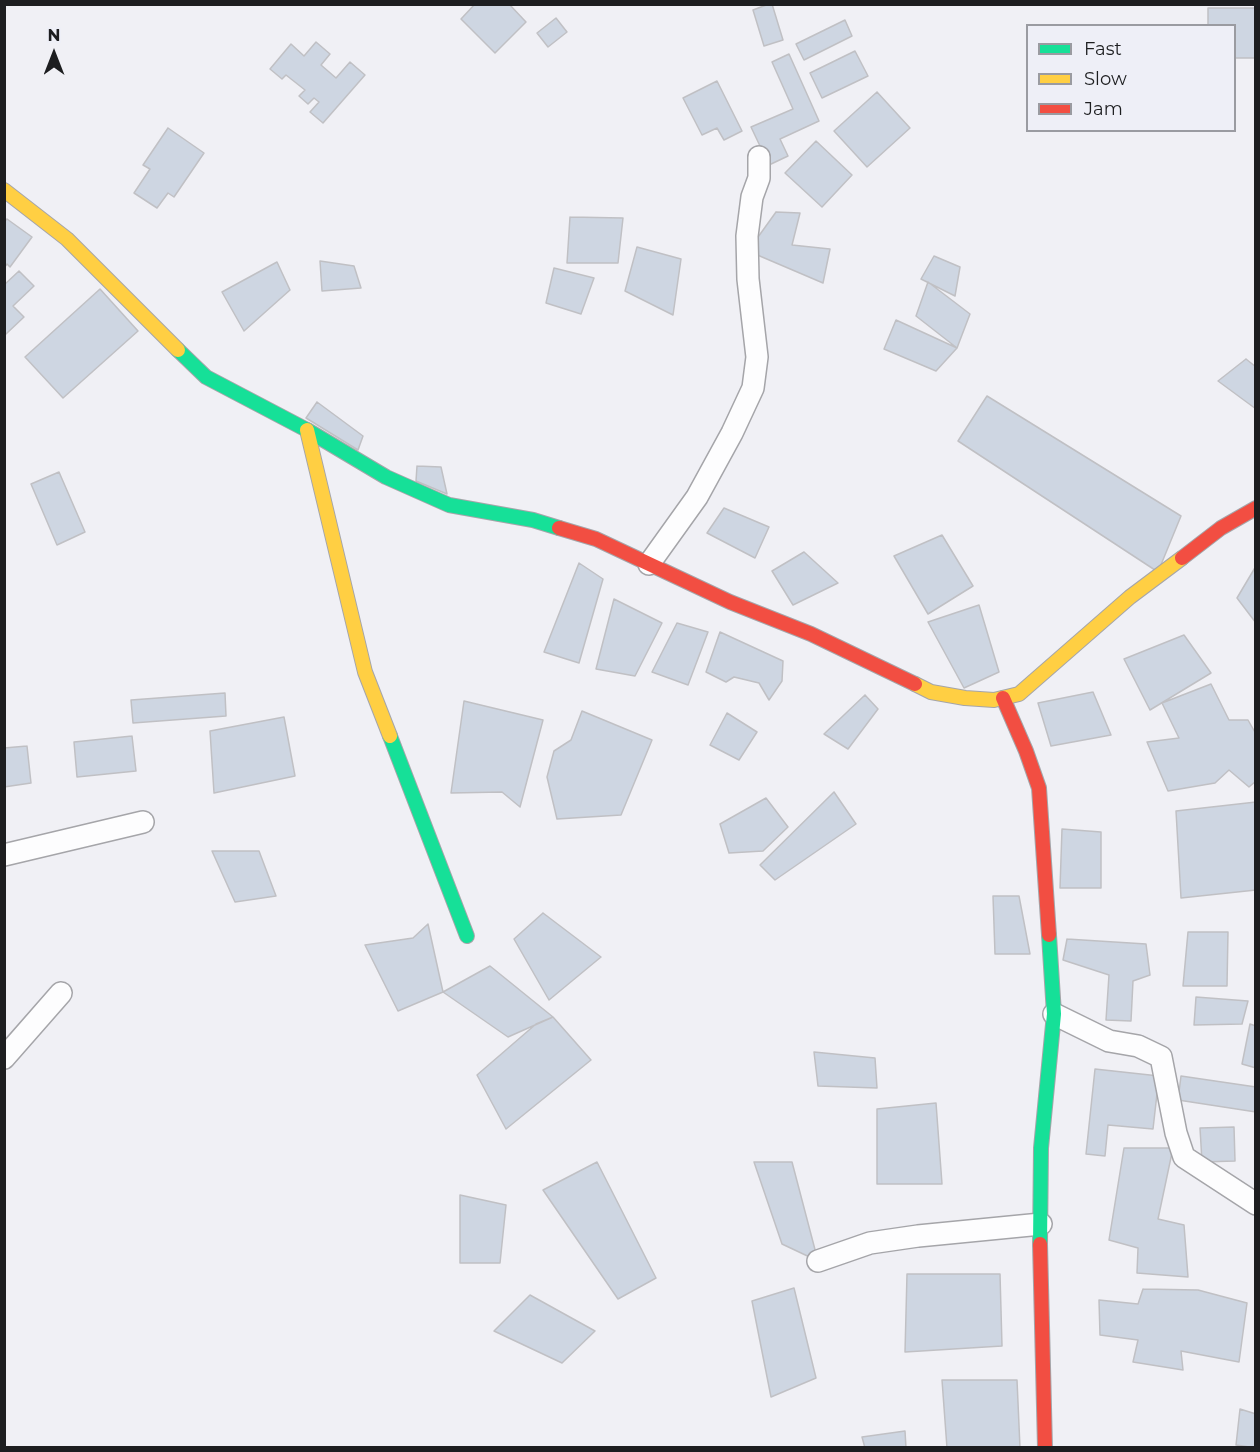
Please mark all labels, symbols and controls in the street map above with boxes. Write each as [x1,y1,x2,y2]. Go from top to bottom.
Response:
north arrow [24,24,84,84]
legend [1026,24,1236,132]
text: N [48,26,60,45]
text: Fast [1084,38,1122,60]
text: Slow [1084,68,1127,90]
text: Jam [1084,98,1123,120]

